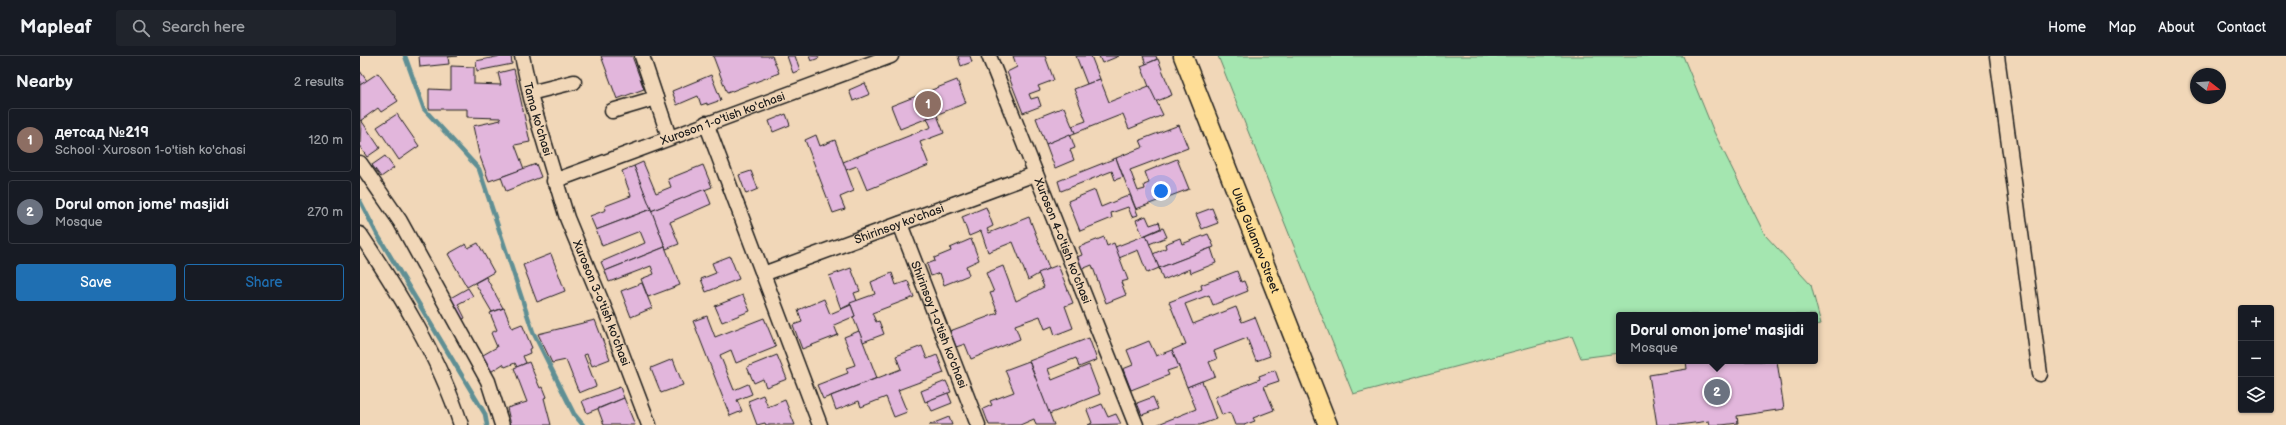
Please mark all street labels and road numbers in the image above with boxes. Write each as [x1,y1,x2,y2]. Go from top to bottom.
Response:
street label: Tama ko'chasi [520,81,556,158]
street label: Хuroson 1-o'tish ko'chasi [658,88,787,148]
street label: Xuroson 4-o'tish ko'chasi [1030,175,1094,306]
street label: Ulug Gulamov Street [1228,185,1283,295]
street label: Shirinsoy ko'chasi [852,201,946,247]
street label: Xuroson 3-o'tish ko'chasi [569,237,633,368]
street label: Shirinsoy 1-o'tish ko'chasi [908,259,971,391]

